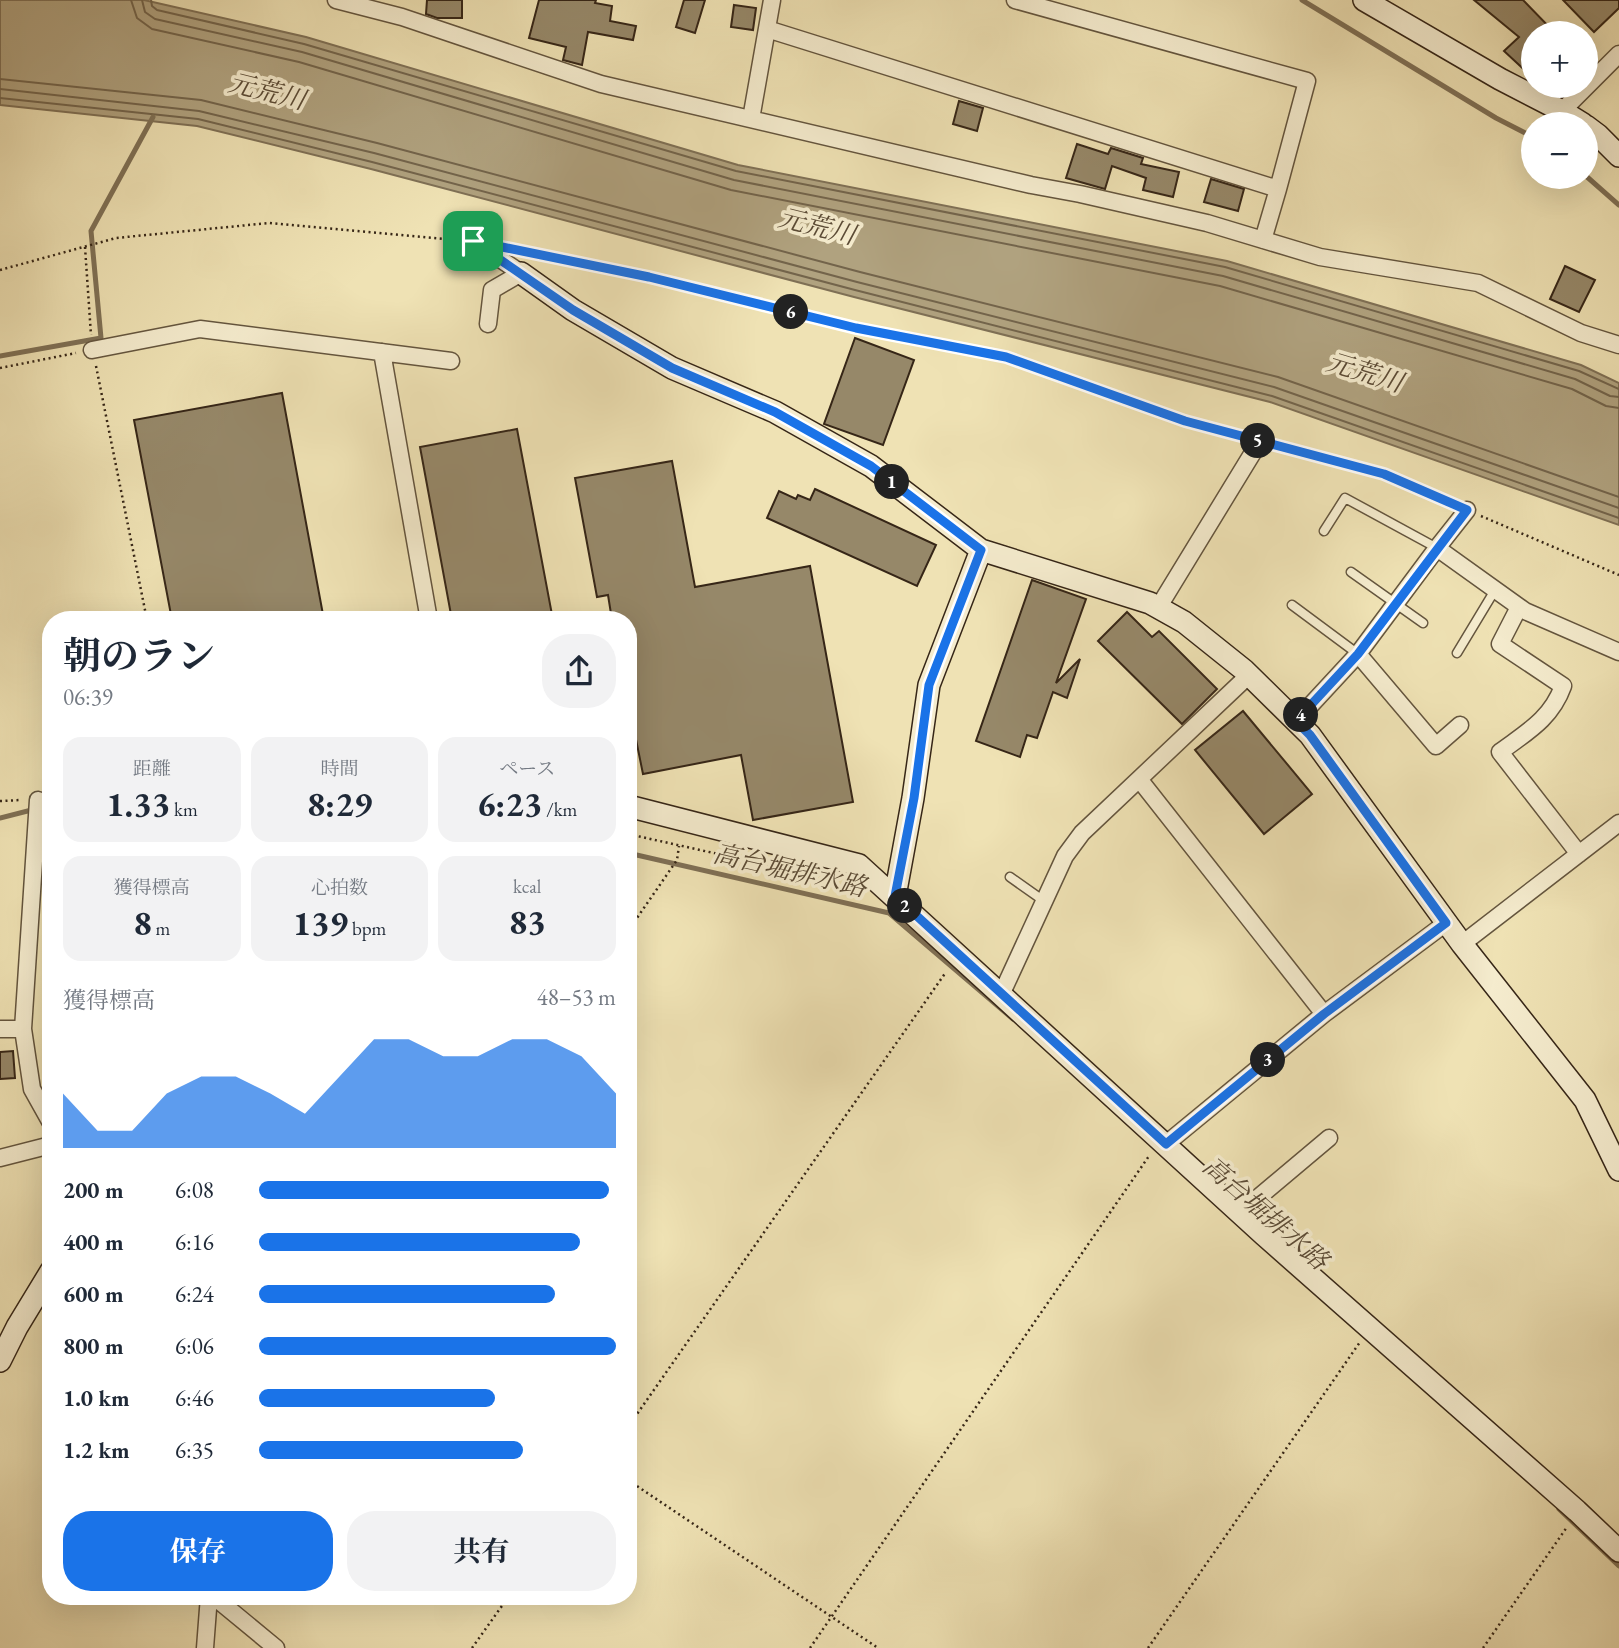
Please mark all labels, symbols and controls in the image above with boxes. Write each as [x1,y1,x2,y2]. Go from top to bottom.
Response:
map controls [1521,21,1598,189]
button: + [1521,21,1598,98]
water label: 元荒川 [225,65,312,118]
button: − [1521,112,1598,189]
water label: 元荒川 [775,200,862,253]
pin [443,211,503,271]
icon: arrive [454,222,492,260]
pin: 6 [774,294,808,330]
text: 6 [785,299,796,324]
water label: 元荒川 [1323,344,1410,401]
pin: 5 [1240,424,1276,458]
text: 5 [1252,428,1263,453]
pin: 1 [874,464,910,500]
text: 1 [886,469,897,494]
text: 朝のラン [63,631,215,680]
button: share [542,634,616,708]
text: 06:39 [63,682,113,712]
pin: 4 [1284,698,1318,732]
text: 4 [1295,702,1306,727]
text: 距離 [133,756,171,781]
text: 時間 [320,756,359,781]
text: ペース [499,756,555,781]
text: 1.33 [106,781,170,826]
text: 8:29 [307,781,372,826]
text: 6:23 [477,781,542,826]
text: km [170,797,198,822]
text: /km [542,797,577,822]
water label: 高台堀排水路 [710,836,872,905]
text: kcal [513,874,541,899]
text: 獲得標高 [114,875,190,900]
text: 心拍数 [311,875,368,900]
pin: 2 [888,888,922,923]
text: 2 [899,893,910,918]
text: 83 [509,899,546,944]
text: 8 [133,900,152,945]
text: 139 [293,900,348,945]
text: m [152,916,170,941]
text: bpm [348,916,386,941]
text: 48–53 m [537,982,616,1012]
text: 獲得標高 [63,985,155,1015]
pin: 3 [1250,1042,1286,1078]
text: 3 [1262,1047,1273,1072]
water label: 高台堀排水路 [1196,1149,1338,1278]
text: 200 m [63,1175,124,1205]
text: 6:08 [175,1175,214,1205]
text: 400 m [63,1227,124,1257]
text: 6:16 [175,1227,214,1257]
text: 600 m [63,1279,124,1309]
text: 6:24 [175,1279,214,1309]
text: 800 m [63,1331,124,1361]
text: 6:06 [175,1331,214,1361]
text: 1.0 km [63,1383,130,1413]
text: 6:46 [175,1383,214,1413]
text: 1.2 km [63,1435,130,1465]
text: 6:35 [175,1435,214,1465]
button: 保存 [63,1511,333,1591]
button: 共有 [347,1511,616,1591]

